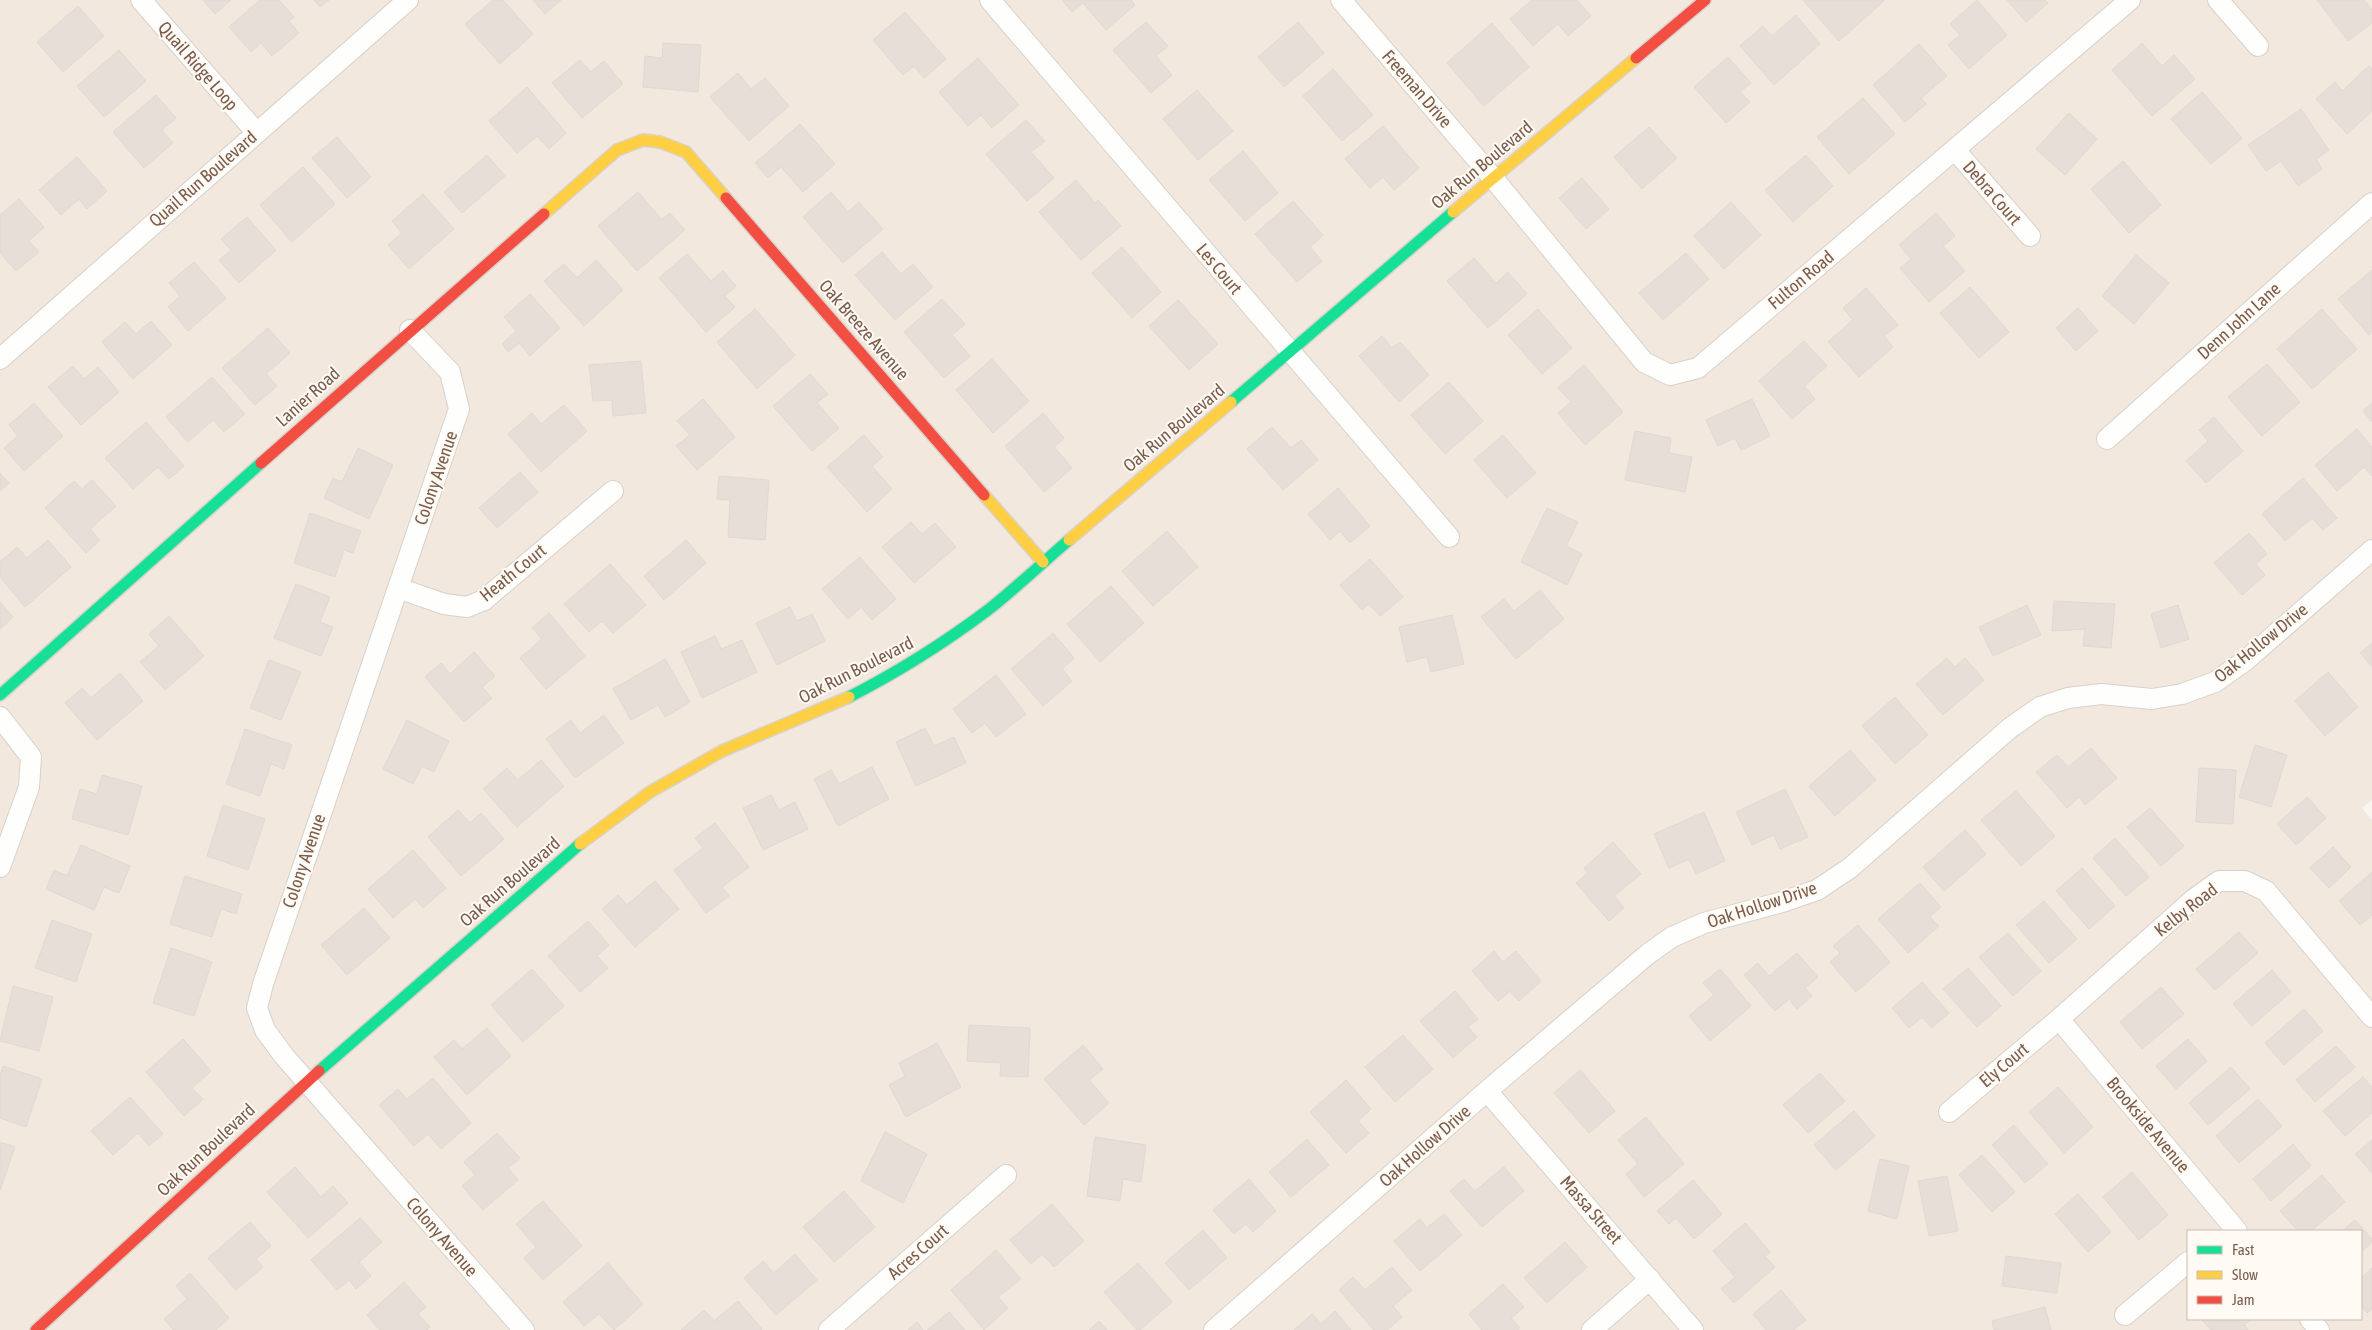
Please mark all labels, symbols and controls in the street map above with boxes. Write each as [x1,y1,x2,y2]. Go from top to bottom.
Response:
street label: Quail Ridge Loop [154,17,243,114]
street label: Freeman Drive [1378,46,1457,132]
street label: Oak Run Boulevard [1427,116,1537,213]
street label: Quail Run Boulevard [145,126,261,231]
street label: Debra Court [1959,156,2026,229]
street label: Les Court [1192,239,1247,298]
street label: Fulton Road [1763,246,1838,313]
street label: Oak Breeze Avenue [815,275,914,384]
street label: Denn John Lane [2193,278,2285,363]
street label: Lanier Road [271,363,344,431]
street label: Oak Run Boulevard [1119,379,1229,476]
street label: Colony Avenue [410,428,461,528]
street label: Heath Court [475,540,550,606]
street label: Oak Hollow Drive [2210,599,2312,687]
street label: Oak Run Boulevard [795,632,917,707]
street label: Colony Avenue [278,811,329,911]
street label: Oak Run Boulevard [455,832,564,931]
street label: Oak Hollow Drive [1704,877,1819,932]
street label: Kelby Road [2150,879,2221,941]
street label: Ely Court [1975,1038,2033,1091]
street label: Brookside Avenue [2102,1073,2194,1177]
street label: Oak Run Boulevard [152,1099,259,1200]
street label: Oak Hollow Drive [1375,1100,1475,1191]
street label: Massa Street [1556,1171,1627,1248]
street label: Colony Avenue [402,1193,482,1281]
street label: Acres Court [883,1220,952,1284]
legend [2187,1230,2362,1320]
text: Fast [2232,1241,2254,1258]
text: Slow [2232,1266,2258,1283]
text: Jam [2232,1291,2255,1308]

